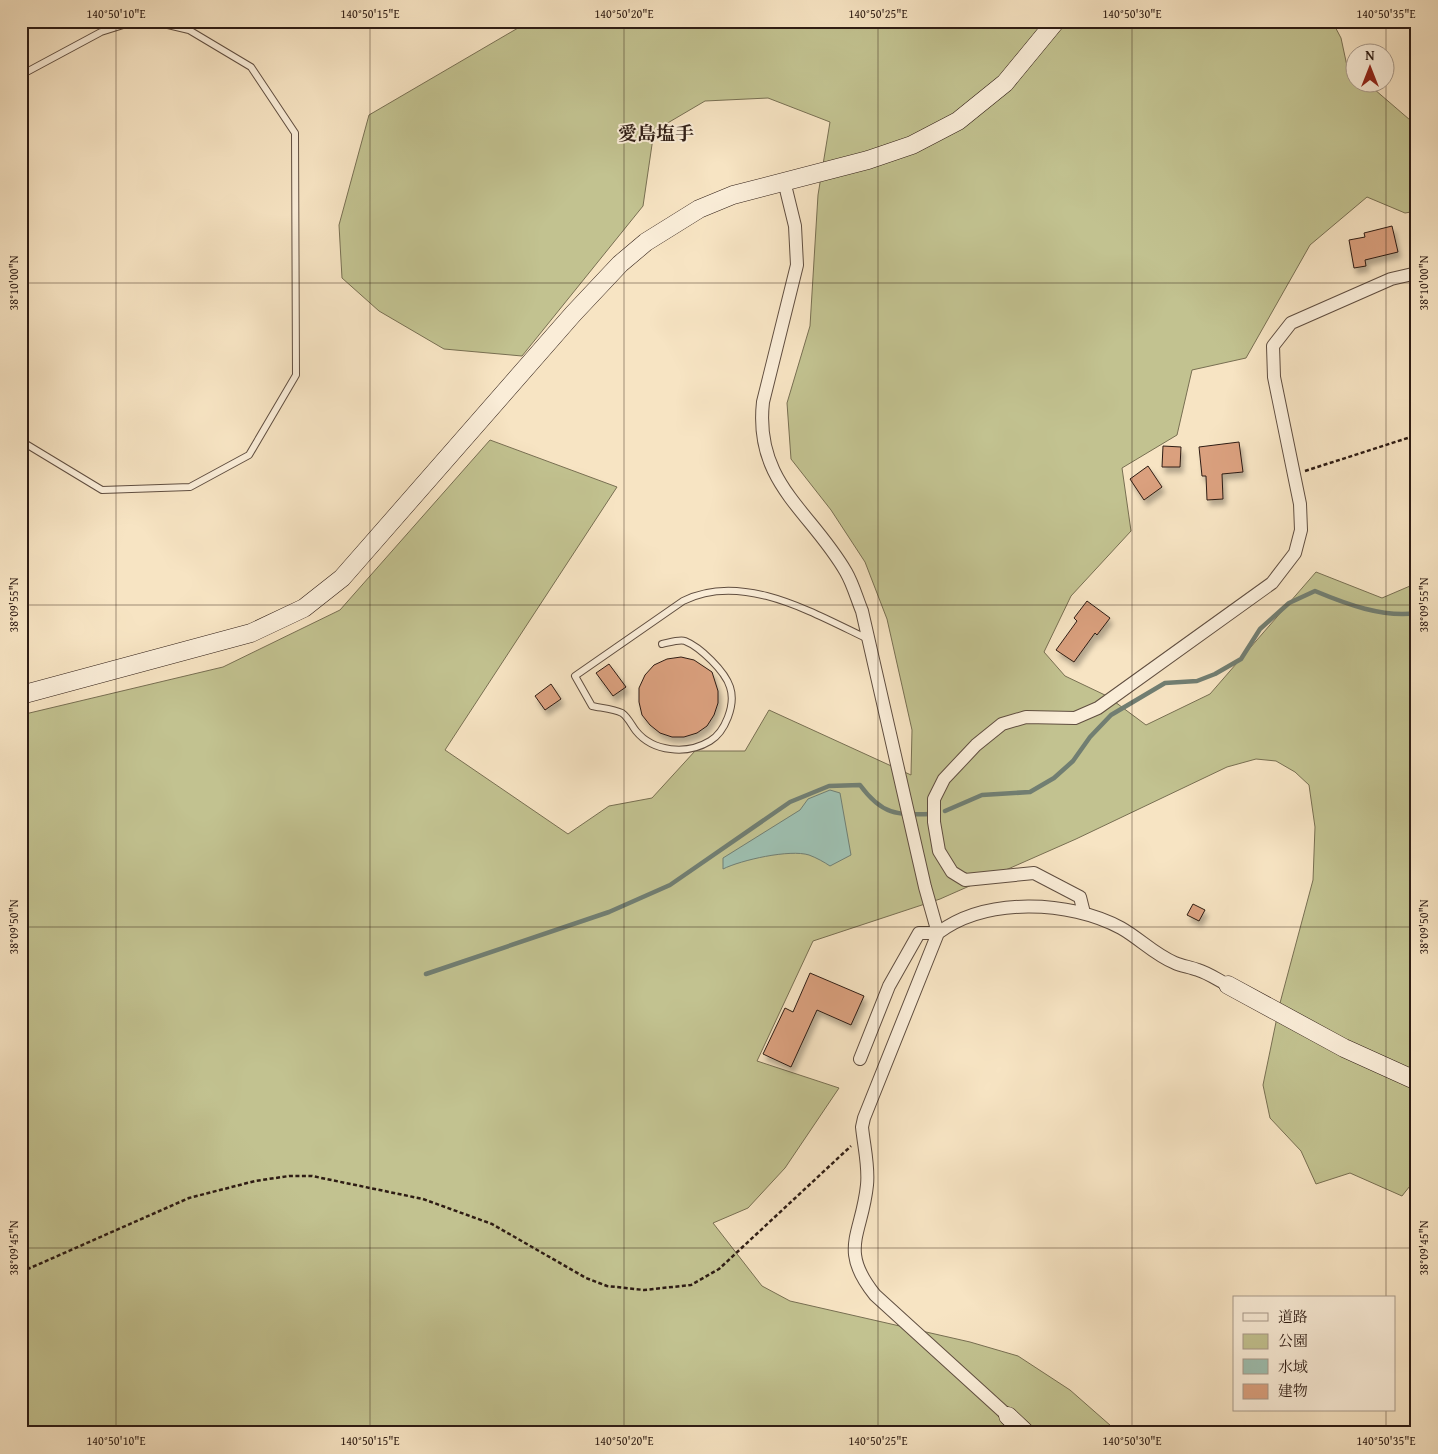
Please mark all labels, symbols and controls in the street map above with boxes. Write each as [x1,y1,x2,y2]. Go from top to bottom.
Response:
text: 140°50'10"E [86,5,146,22]
text: 140°50'15"E [340,5,400,22]
text: 140°50'20"E [594,5,654,22]
text: 140°50'25"E [848,5,908,22]
text: 140°50'30"E [1102,5,1162,22]
text: 140°50'35"E [1356,5,1416,22]
north arrow [1346,42,1396,92]
text: N [1365,45,1375,65]
district label: 愛島塩手 [618,119,694,147]
text: 38°10'00"N [5,255,22,311]
text: 38°10'00"N [1415,255,1432,311]
text: 38°09'55"N [5,577,22,633]
text: 38°09'55"N [1415,577,1432,633]
text: 38°09'50"N [5,899,22,955]
text: 38°09'50"N [1415,899,1432,955]
text: 38°09'45"N [5,1220,22,1276]
text: 38°09'45"N [1415,1220,1432,1276]
legend [1233,1296,1396,1412]
text: 道路 [1278,1306,1308,1327]
text: 公園 [1278,1330,1308,1351]
text: 水域 [1278,1356,1308,1377]
text: 建物 [1278,1380,1308,1401]
text: 140°50'10"E [86,1432,146,1449]
text: 140°50'15"E [340,1432,400,1449]
text: 140°50'20"E [594,1432,654,1449]
text: 140°50'25"E [848,1432,908,1449]
text: 140°50'30"E [1102,1432,1162,1449]
text: 140°50'35"E [1356,1432,1416,1449]

